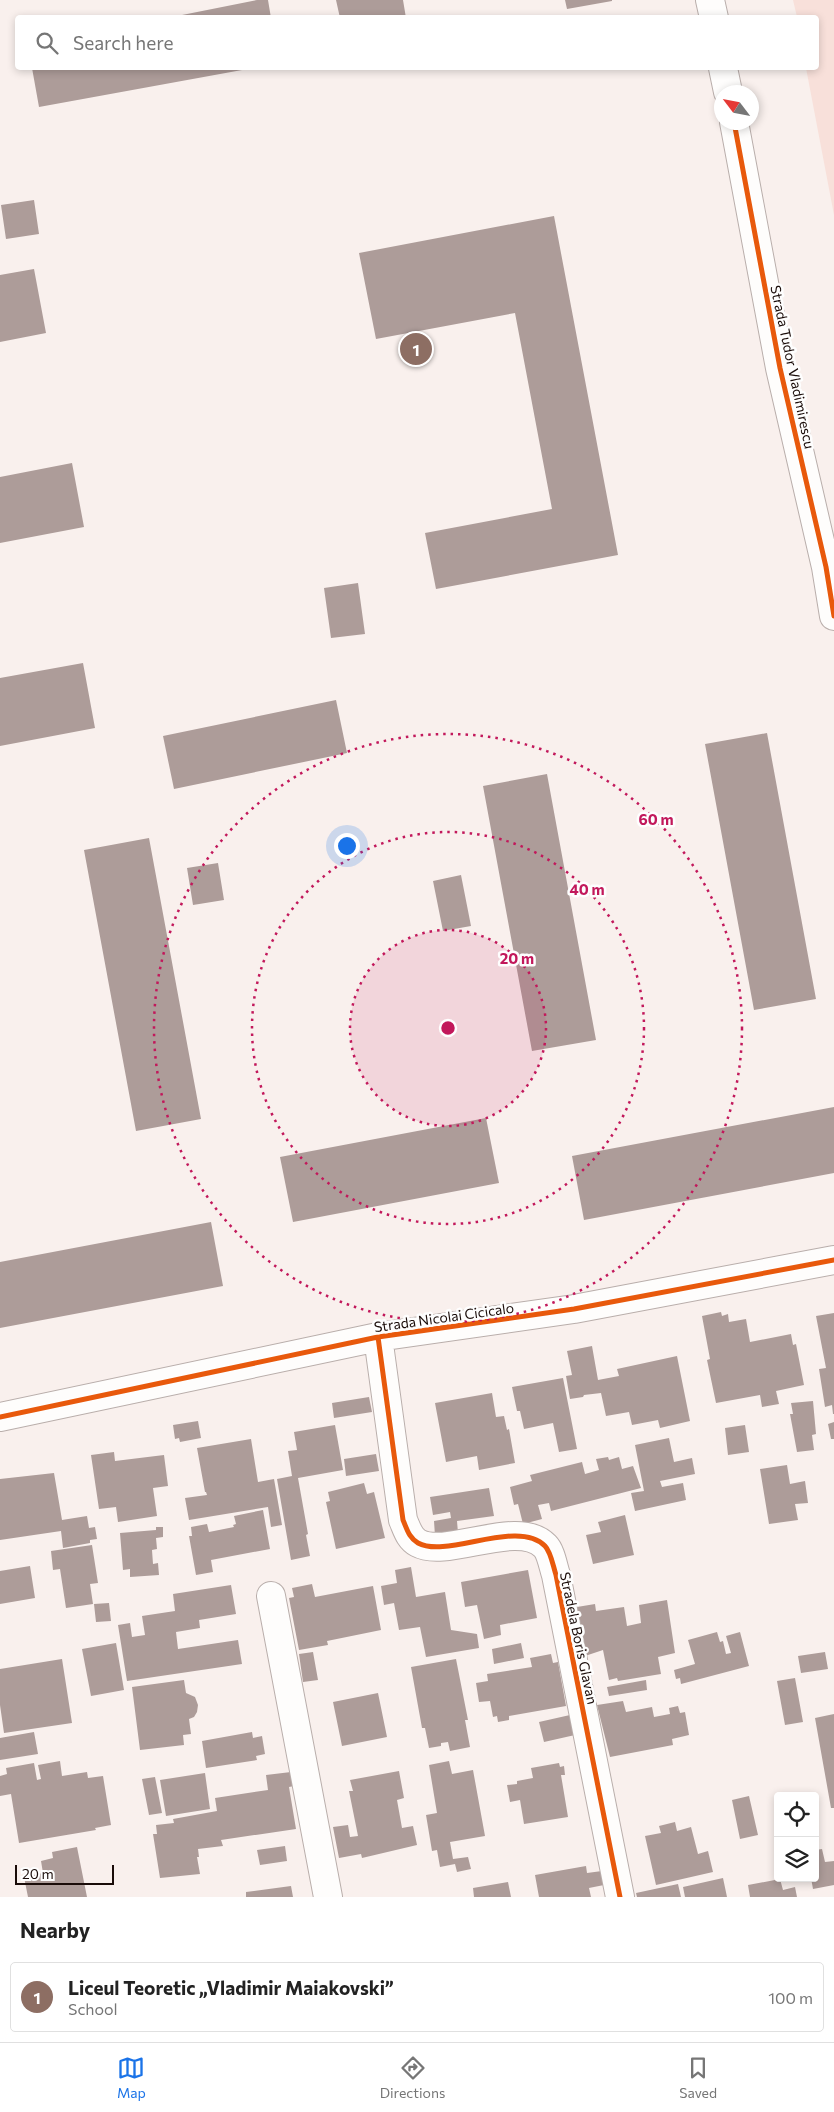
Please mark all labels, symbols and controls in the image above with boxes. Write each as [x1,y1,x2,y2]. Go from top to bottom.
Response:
search box [15,15,819,70]
icon: search [33,29,61,57]
text: Search here [73,31,173,54]
north arrow [714,85,759,130]
street label: Strada Tudor Vladimirescu [767,284,819,450]
pin: 1 [400,330,432,368]
text: 60 m [638,810,674,828]
your location [334,833,360,859]
text: 40 m [569,880,605,898]
text: 20 m [500,949,534,967]
centre of rings [439,1019,457,1037]
street label: Strada Nicolai Cicicalo [373,1299,515,1335]
street label: Stradela Boris Glavan [557,1570,601,1706]
map controls [774,1792,819,1882]
button: locate [774,1792,819,1837]
button: layers [774,1837,819,1882]
scale bar [15,1862,114,1885]
text: 20 m [22,1865,54,1882]
text: Nearby [20,1917,90,1942]
text: Liceul Teoretic „Vladimir Maiakovski” [68,1976,394,1999]
text: 1 [33,1988,41,2007]
text: 100 m [768,1988,813,2007]
text: School [68,1999,118,2018]
tab: Map [117,2054,146,2101]
tab: Directions [380,2054,445,2101]
tab: Saved [679,2054,717,2101]

